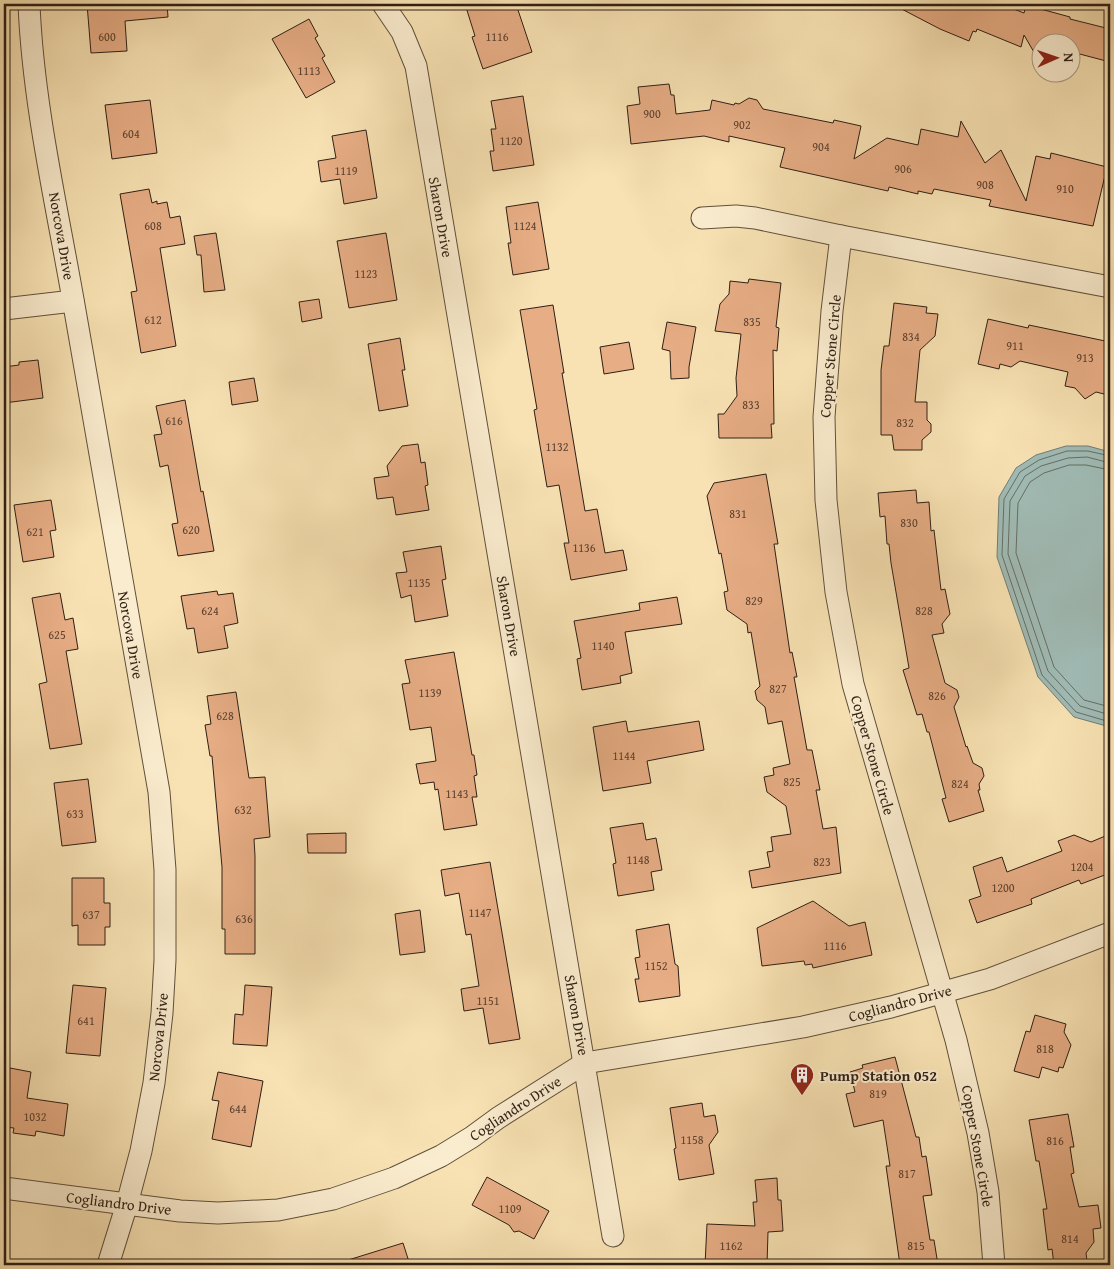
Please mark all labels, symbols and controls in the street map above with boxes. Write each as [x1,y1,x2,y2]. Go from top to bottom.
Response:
house number: 600 [98,28,116,45]
house number: 1116 [485,28,509,45]
north arrow [1032,32,1082,82]
text: N [1059,53,1079,63]
house number: 1113 [297,62,321,79]
house number: 900 [643,105,661,122]
house number: 902 [733,116,751,133]
house number: 604 [122,125,140,142]
house number: 1120 [499,132,523,149]
house number: 904 [812,138,830,155]
house number: 906 [894,160,912,177]
house number: 1119 [334,162,358,179]
street label: Sharon Drive [424,175,458,259]
house number: 908 [976,176,994,193]
house number: 910 [1056,180,1074,197]
street label: Norcova Drive [44,191,80,281]
house number: 608 [144,217,162,234]
house number: 1124 [513,217,537,234]
house number: 1123 [354,265,378,282]
street label: Copper Stone Circle [814,294,846,418]
house number: 612 [144,311,162,328]
house number: 835 [743,313,761,330]
house number: 834 [902,328,920,345]
house number: 911 [1006,337,1024,354]
house number: 913 [1076,349,1094,366]
house number: 833 [742,396,760,413]
house number: 616 [165,412,183,429]
house number: 832 [896,414,914,431]
house number: 1132 [545,438,569,455]
house number: 831 [729,505,747,522]
house number: 830 [900,514,918,531]
house number: 620 [182,521,200,538]
house number: 621 [26,523,44,540]
house number: 1136 [572,539,596,556]
house number: 1135 [407,574,431,591]
street label: Sharon Drive [492,574,526,658]
street label: Norcova Drive [113,590,149,680]
house number: 829 [745,592,763,609]
house number: 624 [201,602,219,619]
house number: 828 [915,602,933,619]
house number: 625 [48,626,66,643]
house number: 1140 [591,637,615,654]
house number: 827 [769,680,787,697]
house number: 1139 [418,684,442,701]
house number: 826 [928,687,946,704]
street label: Copper Stone Circle [846,693,900,817]
house number: 628 [216,707,234,724]
house number: 1144 [612,747,636,764]
house number: 825 [783,773,801,790]
house number: 824 [951,775,969,792]
house number: 1143 [445,785,469,802]
house number: 632 [234,801,252,818]
house number: 633 [66,805,84,822]
house number: 1148 [626,851,650,868]
house number: 823 [813,853,831,870]
house number: 1204 [1070,858,1094,875]
house number: 1200 [991,879,1015,896]
house number: 1147 [468,904,492,921]
house number: 637 [82,906,100,923]
house number: 636 [235,910,253,927]
house number: 1116 [823,937,847,954]
house number: 1152 [644,957,668,974]
street label: Sharon Drive [560,973,594,1057]
street label: Cogliandro Drive [846,979,954,1027]
street label: Norcova Drive [143,992,173,1082]
house number: 1151 [476,992,500,1009]
house number: 641 [77,1012,95,1029]
house number: 818 [1036,1040,1054,1057]
building icon: Pump Station 052 [789,1062,815,1096]
place label: Pump Station 052 [820,1065,937,1086]
street label: Cogliandro Drive [465,1070,565,1146]
street label: Copper Stone Circle [957,1083,999,1209]
house number: 819 [869,1085,887,1102]
house number: 644 [229,1100,247,1117]
house number: 1032 [23,1108,47,1125]
house number: 1158 [680,1131,704,1148]
house number: 816 [1046,1132,1064,1149]
house number: 817 [898,1165,916,1182]
street label: Cogliandro Drive [65,1186,173,1220]
house number: 1109 [498,1200,522,1217]
house number: 814 [1061,1230,1079,1247]
house number: 1162 [719,1237,743,1254]
house number: 815 [907,1237,925,1254]

